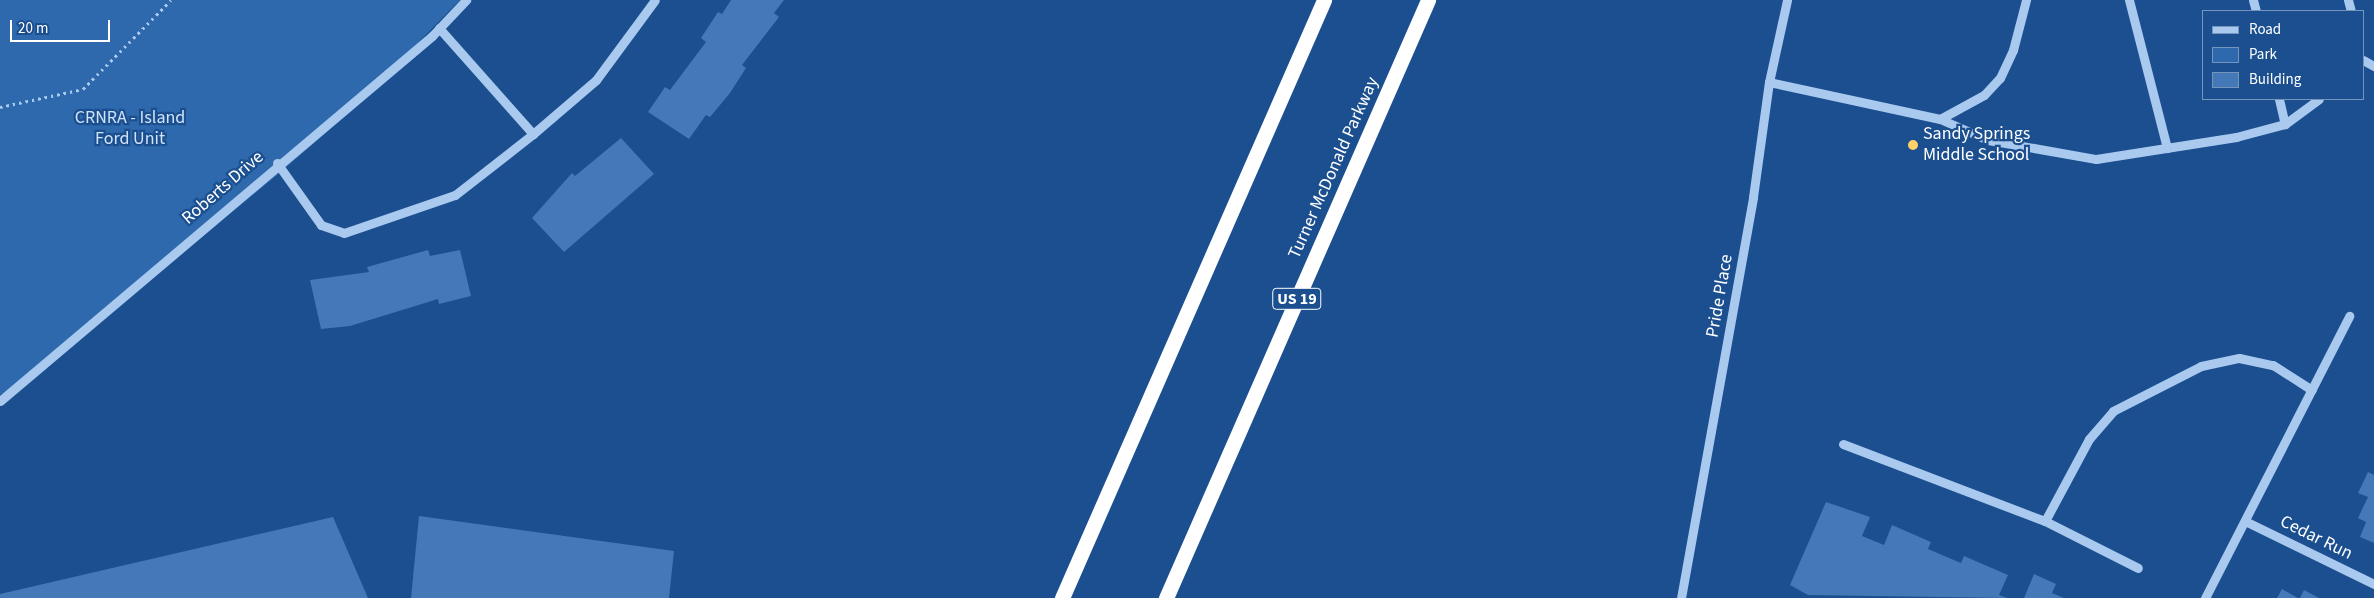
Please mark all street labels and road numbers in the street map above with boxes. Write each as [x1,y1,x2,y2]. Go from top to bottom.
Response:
street label: Turner McDonald Parkway [1284,74,1384,262]
street label: Roberts Drive [178,147,268,229]
street label: Pride Place [1702,253,1738,339]
road number: US 19 [1272,286,1322,312]
street label: Cedar Run [2276,511,2356,565]

